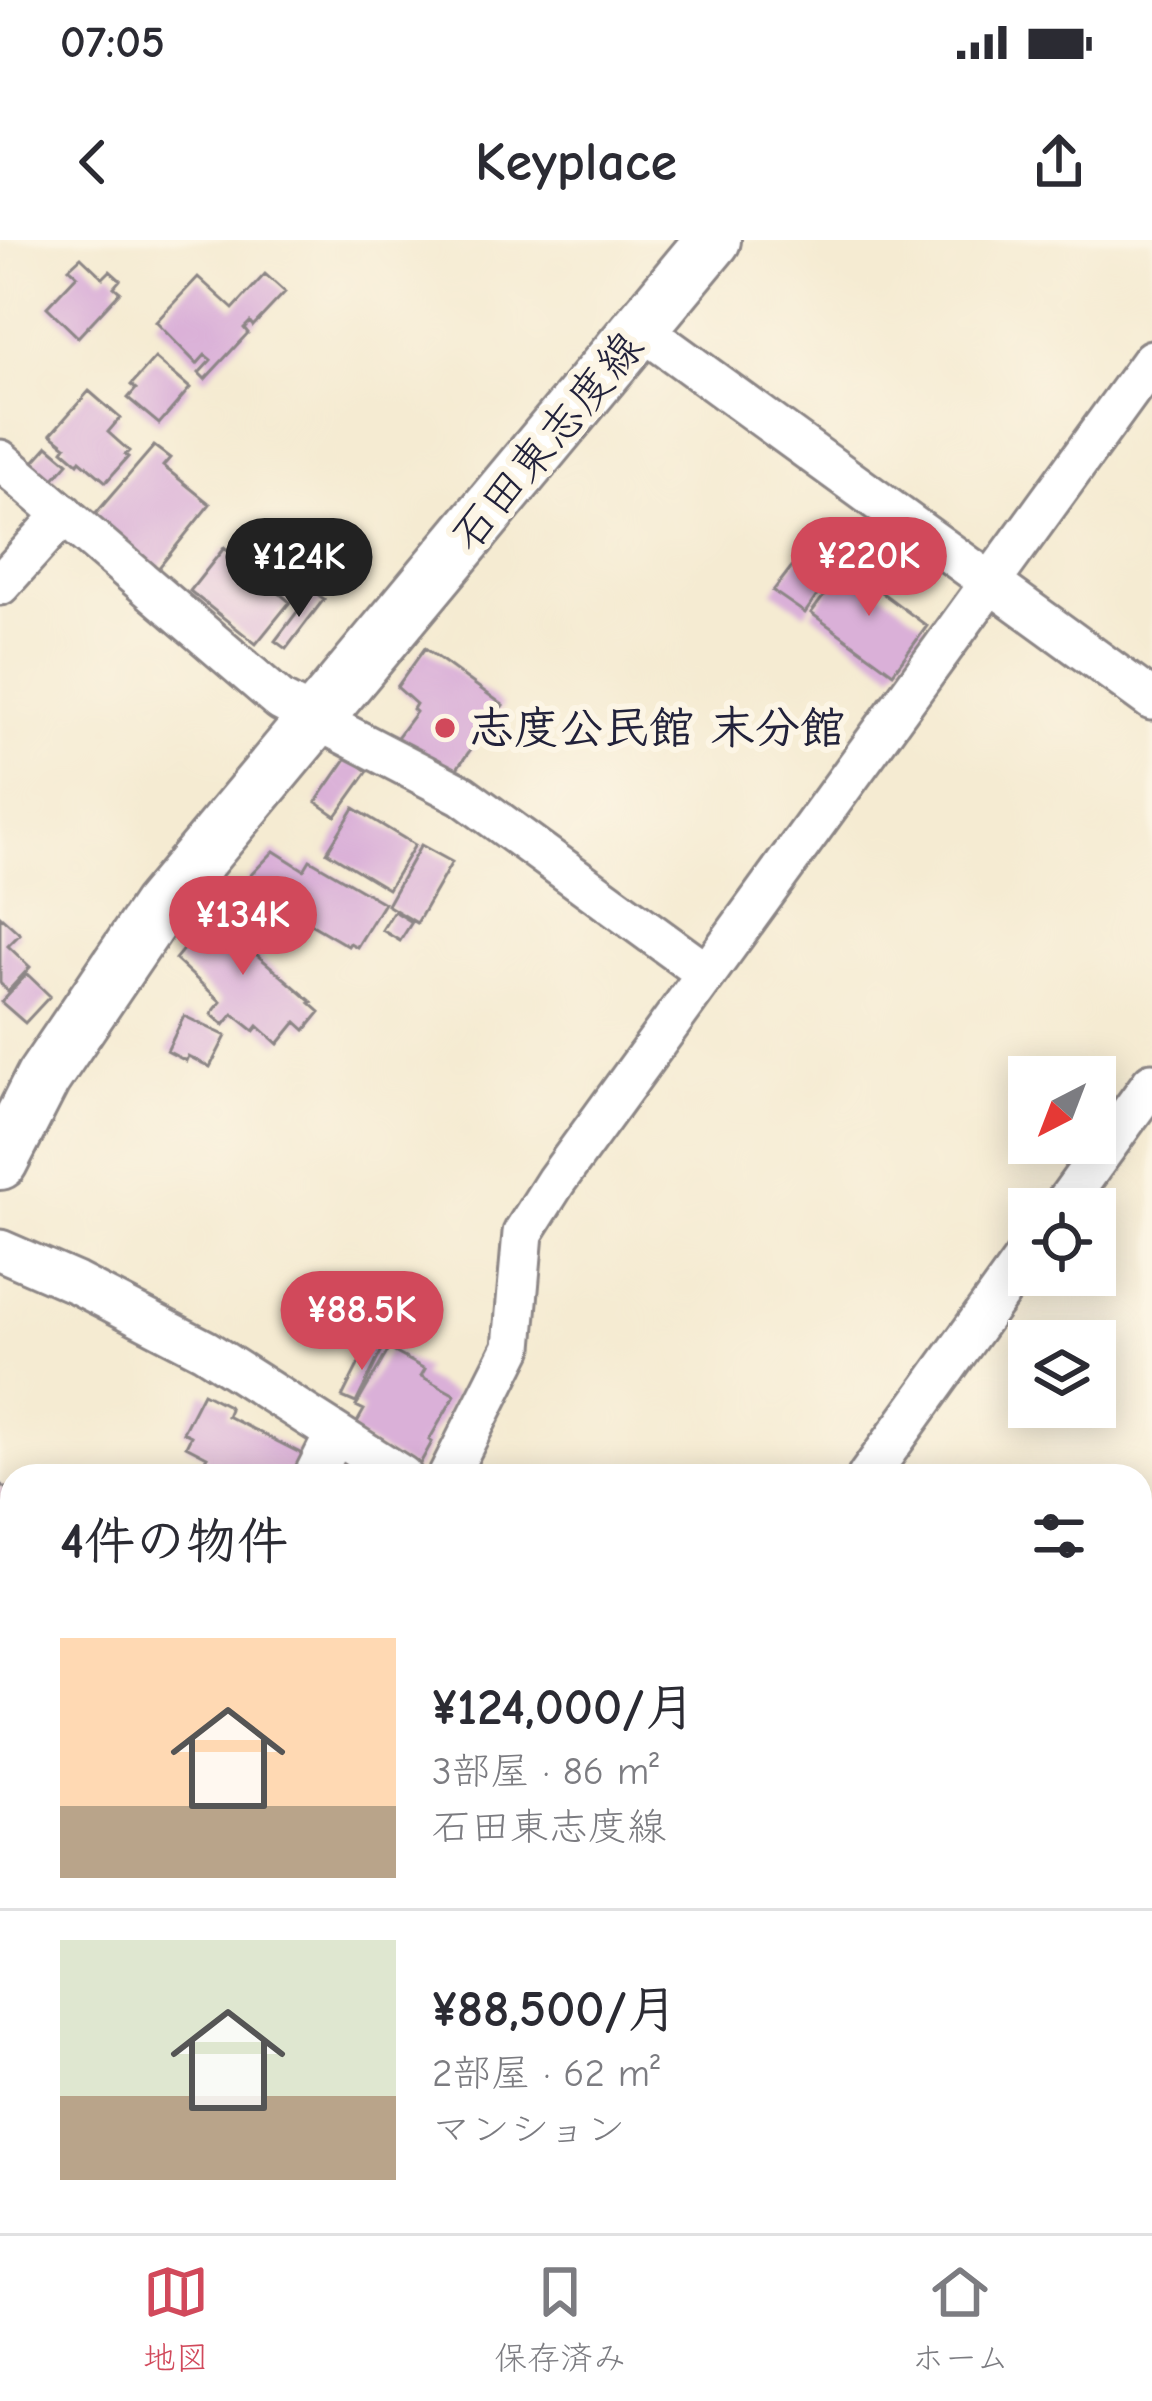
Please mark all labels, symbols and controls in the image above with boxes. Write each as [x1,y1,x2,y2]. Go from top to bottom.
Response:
text: 07:05 [60,16,165,68]
icon: back [60,129,126,195]
icon: share [1026,129,1092,195]
text: Keyplace [475,131,677,194]
street label: 石田東志度線 [440,321,654,561]
pin: ¥220K [785,517,953,619]
pin: ¥124K [215,518,383,620]
text: ¥220K [818,533,920,578]
text: ¥124K [252,534,346,579]
place label: 志度公民館 末分館 [469,702,845,754]
marker: 志度公民館 末分館 [432,715,458,741]
pin: ¥134K [159,876,327,978]
text: ¥134K [196,892,290,937]
north arrow [1008,1056,1116,1164]
map controls [1008,1056,1116,1428]
button: locate [1008,1188,1116,1296]
pin: ¥88.5K [264,1271,460,1373]
text: ¥88.5K [308,1287,416,1332]
button: layers [1008,1320,1116,1428]
icon: filters [1026,1503,1092,1569]
text: 4件の物件 [60,1512,288,1571]
text: ¥124,000/月 [432,1678,696,1737]
icon: home [156,1686,300,1830]
text: 3部屋 · 86 m² [432,1749,659,1794]
text: 石田東志度線 [432,1805,666,1850]
text: ¥88,500/月 [432,1980,678,2039]
icon: home [156,1988,300,2132]
text: 2部屋 · 62 m² [432,2051,660,2096]
text: マンション [432,2107,625,2152]
tab: 地図 [143,2259,209,2379]
tab: 保存済み [494,2259,626,2379]
tab: ホーム [912,2259,1009,2379]

